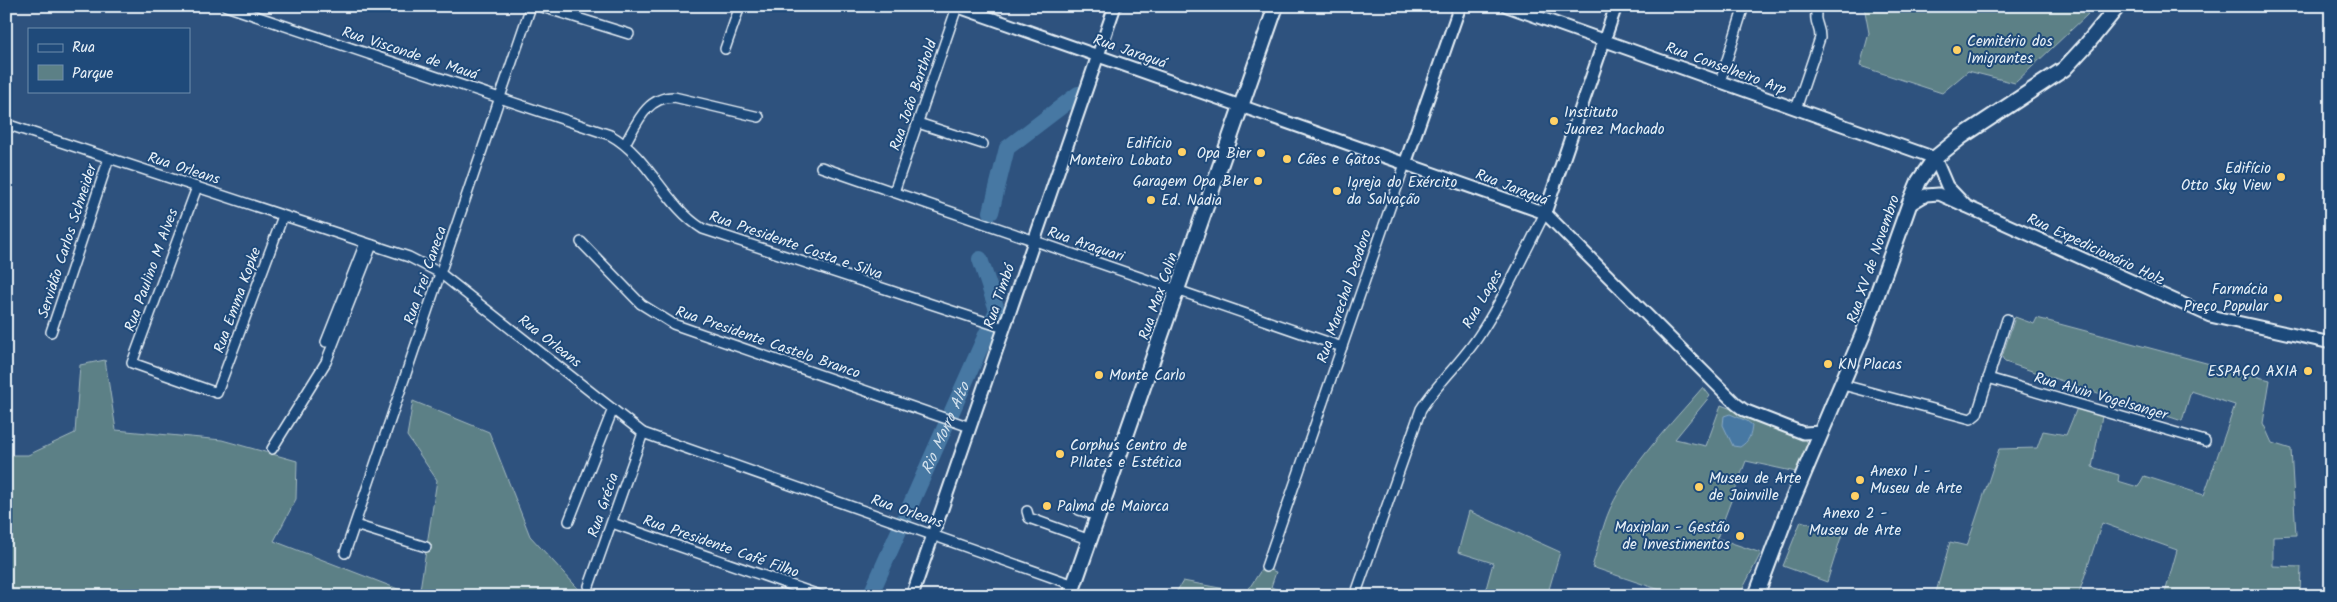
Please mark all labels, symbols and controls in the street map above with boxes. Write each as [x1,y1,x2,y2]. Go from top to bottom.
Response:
street label: Rua Visconde de Mauá [338,21,483,88]
legend [28,28,190,92]
street label: Rua Jaraguá [1090,28,1172,76]
place label: Cemitério dos Imigrantes [1967,30,2053,71]
text: Rua [72,36,95,60]
street label: Rua João Barthold [884,36,944,154]
street label: Rua Conselheiro Arp [1662,36,1789,102]
marker: Cemitério dos Imigrantes [1951,44,1963,56]
text: Parque [72,62,113,86]
place label: Instituto Juarez Machado [1564,101,1665,142]
marker: Instituto Juarez Machado [1548,115,1560,127]
place label: Edifício Monteiro Lobato [1069,132,1172,173]
place label: Opa Bier [1197,142,1252,166]
street label: Rua Orleans [144,146,224,192]
marker: Edifício Monteiro Lobato [1176,146,1188,158]
marker: Opa Bier [1255,147,1267,159]
place label: Cães e Gatos [1297,148,1381,172]
marker: Cães e Gatos [1281,153,1293,165]
place label: Edifício Otto Sky View [2181,157,2272,198]
street label: Servidão Carlos Schneider [32,160,105,322]
street label: Rua Jaraguá [1472,163,1553,214]
place label: Garagem Opa BIer [1133,170,1249,194]
place label: Igreja do Exército da Salvação [1347,171,1457,212]
marker: Edifício Otto Sky View [2275,171,2287,183]
marker: Garagem Opa BIer [1252,175,1264,187]
marker: Igreja do Exército da Salvação [1331,185,1343,197]
place label: Ed. Nadia [1161,189,1222,213]
street label: Rua XV de Novembro [1841,192,1907,327]
marker: Ed. Nadia [1145,194,1157,206]
street label: Rua Paulino M Alves [119,205,186,335]
street label: Rua Presidente Costa e Silva [706,205,886,287]
street label: Rua Expedicionário Holz [2023,207,2169,293]
street label: Rua Araquari [1044,221,1129,270]
street label: Rua Frei Caneca [398,223,454,328]
street label: Rua Marechal Deodoro [1311,226,1379,367]
street label: Rua Emma Kopke [208,244,268,357]
street label: Rua Max Colin [1133,249,1185,343]
street label: Rua Timbó [978,259,1023,332]
street label: Rua Lages [1456,265,1510,333]
place label: Farmácia Preço Popular [2184,278,2269,319]
marker: Farmácia Preço Popular [2272,292,2284,304]
street label: Rua Presidente Castelo Branco [672,300,864,386]
street label: Rua Orleans [512,309,587,375]
place label: KN Placas [1838,353,1903,377]
marker: KN Placas [1822,358,1834,370]
place label: ESPAÇO AXIA [2207,360,2298,384]
place label: Monte Carlo [1109,364,1186,388]
marker: ESPAÇO AXIA [2302,365,2314,377]
street label: Rua Alvin Vogelsanger [2031,366,2171,428]
marker: Monte Carlo [1093,369,1105,381]
water label: Rio Morro Alto [915,377,978,478]
place label: Corphus Centro de PIlates e Estética [1070,434,1187,475]
marker: Corphus Centro de PIlates e Estética [1054,448,1066,460]
place label: Anexo 1 - Museu de Arte [1870,460,1963,501]
place label: Museu de Arte de Joinville [1709,467,1802,508]
street label: Rua Grécia [582,470,626,541]
marker: Anexo 1 - Museu de Arte [1854,474,1866,486]
marker: Museu de Arte de Joinville [1693,481,1705,493]
street label: Rua Orleans [867,488,947,536]
marker: Anexo 2 - Museu de Arte [1849,490,1861,502]
place label: Palma de Maiorca [1057,495,1169,519]
marker: Palma de Maiorca [1041,500,1053,512]
place label: Anexo 2 - Museu de Arte [1809,502,1901,543]
street label: Rua Presidente Café Filho [639,509,802,585]
place label: Maxiplan - Gestão de Investimentos [1614,516,1731,557]
marker: Maxiplan - Gestão de Investimentos [1734,530,1746,542]

